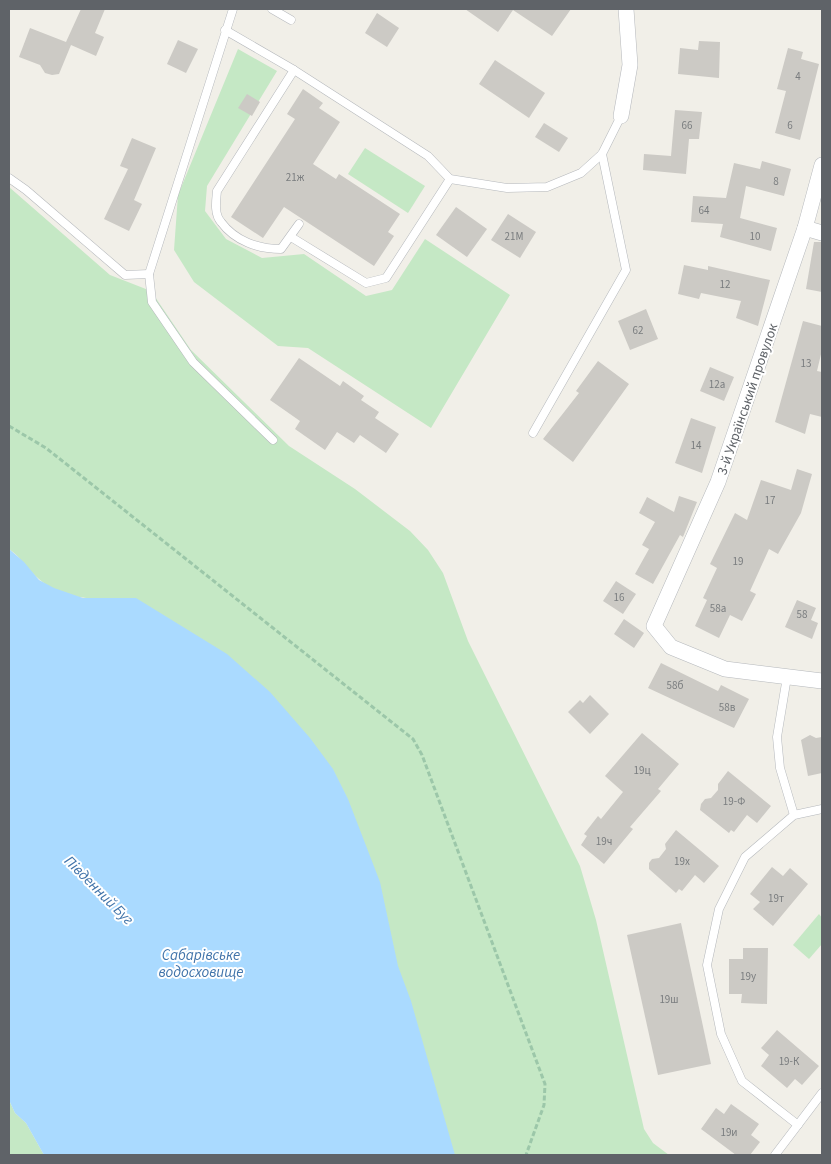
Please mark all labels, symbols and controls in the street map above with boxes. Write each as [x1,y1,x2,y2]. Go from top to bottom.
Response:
house number: 4 [795,69,801,84]
house number: 66 [682,118,693,133]
house number: 6 [787,118,793,133]
house number: 21ж [286,170,305,185]
house number: 8 [773,174,779,189]
house number: 64 [699,203,710,218]
house number: 21М [505,229,523,244]
house number: 10 [750,229,760,244]
house number: 12 [720,277,730,292]
street label: 3-й Український провулок [713,321,783,478]
house number: 62 [633,323,643,338]
house number: 13 [801,356,811,371]
house number: 12а [709,377,725,392]
house number: 14 [691,438,702,453]
house number: 17 [765,493,775,508]
house number: 19 [733,554,743,569]
house number: 16 [614,590,625,605]
house number: 58а [710,601,726,616]
house number: 58 [797,607,808,622]
house number: 58б [667,678,683,693]
house number: 58в [719,700,736,715]
house number: 19ц [633,763,651,778]
house number: 19-Ф [723,794,745,809]
house number: 19ч [596,834,612,849]
water label: Південний Буг [59,851,138,930]
house number: 19х [674,854,690,869]
house number: 19т [768,891,784,906]
water label: Сабарівське водосховище [158,945,244,983]
house number: 19у [740,969,756,984]
house number: 19ш [659,992,679,1007]
house number: 19-К [779,1054,800,1069]
house number: 19и [720,1125,738,1140]

